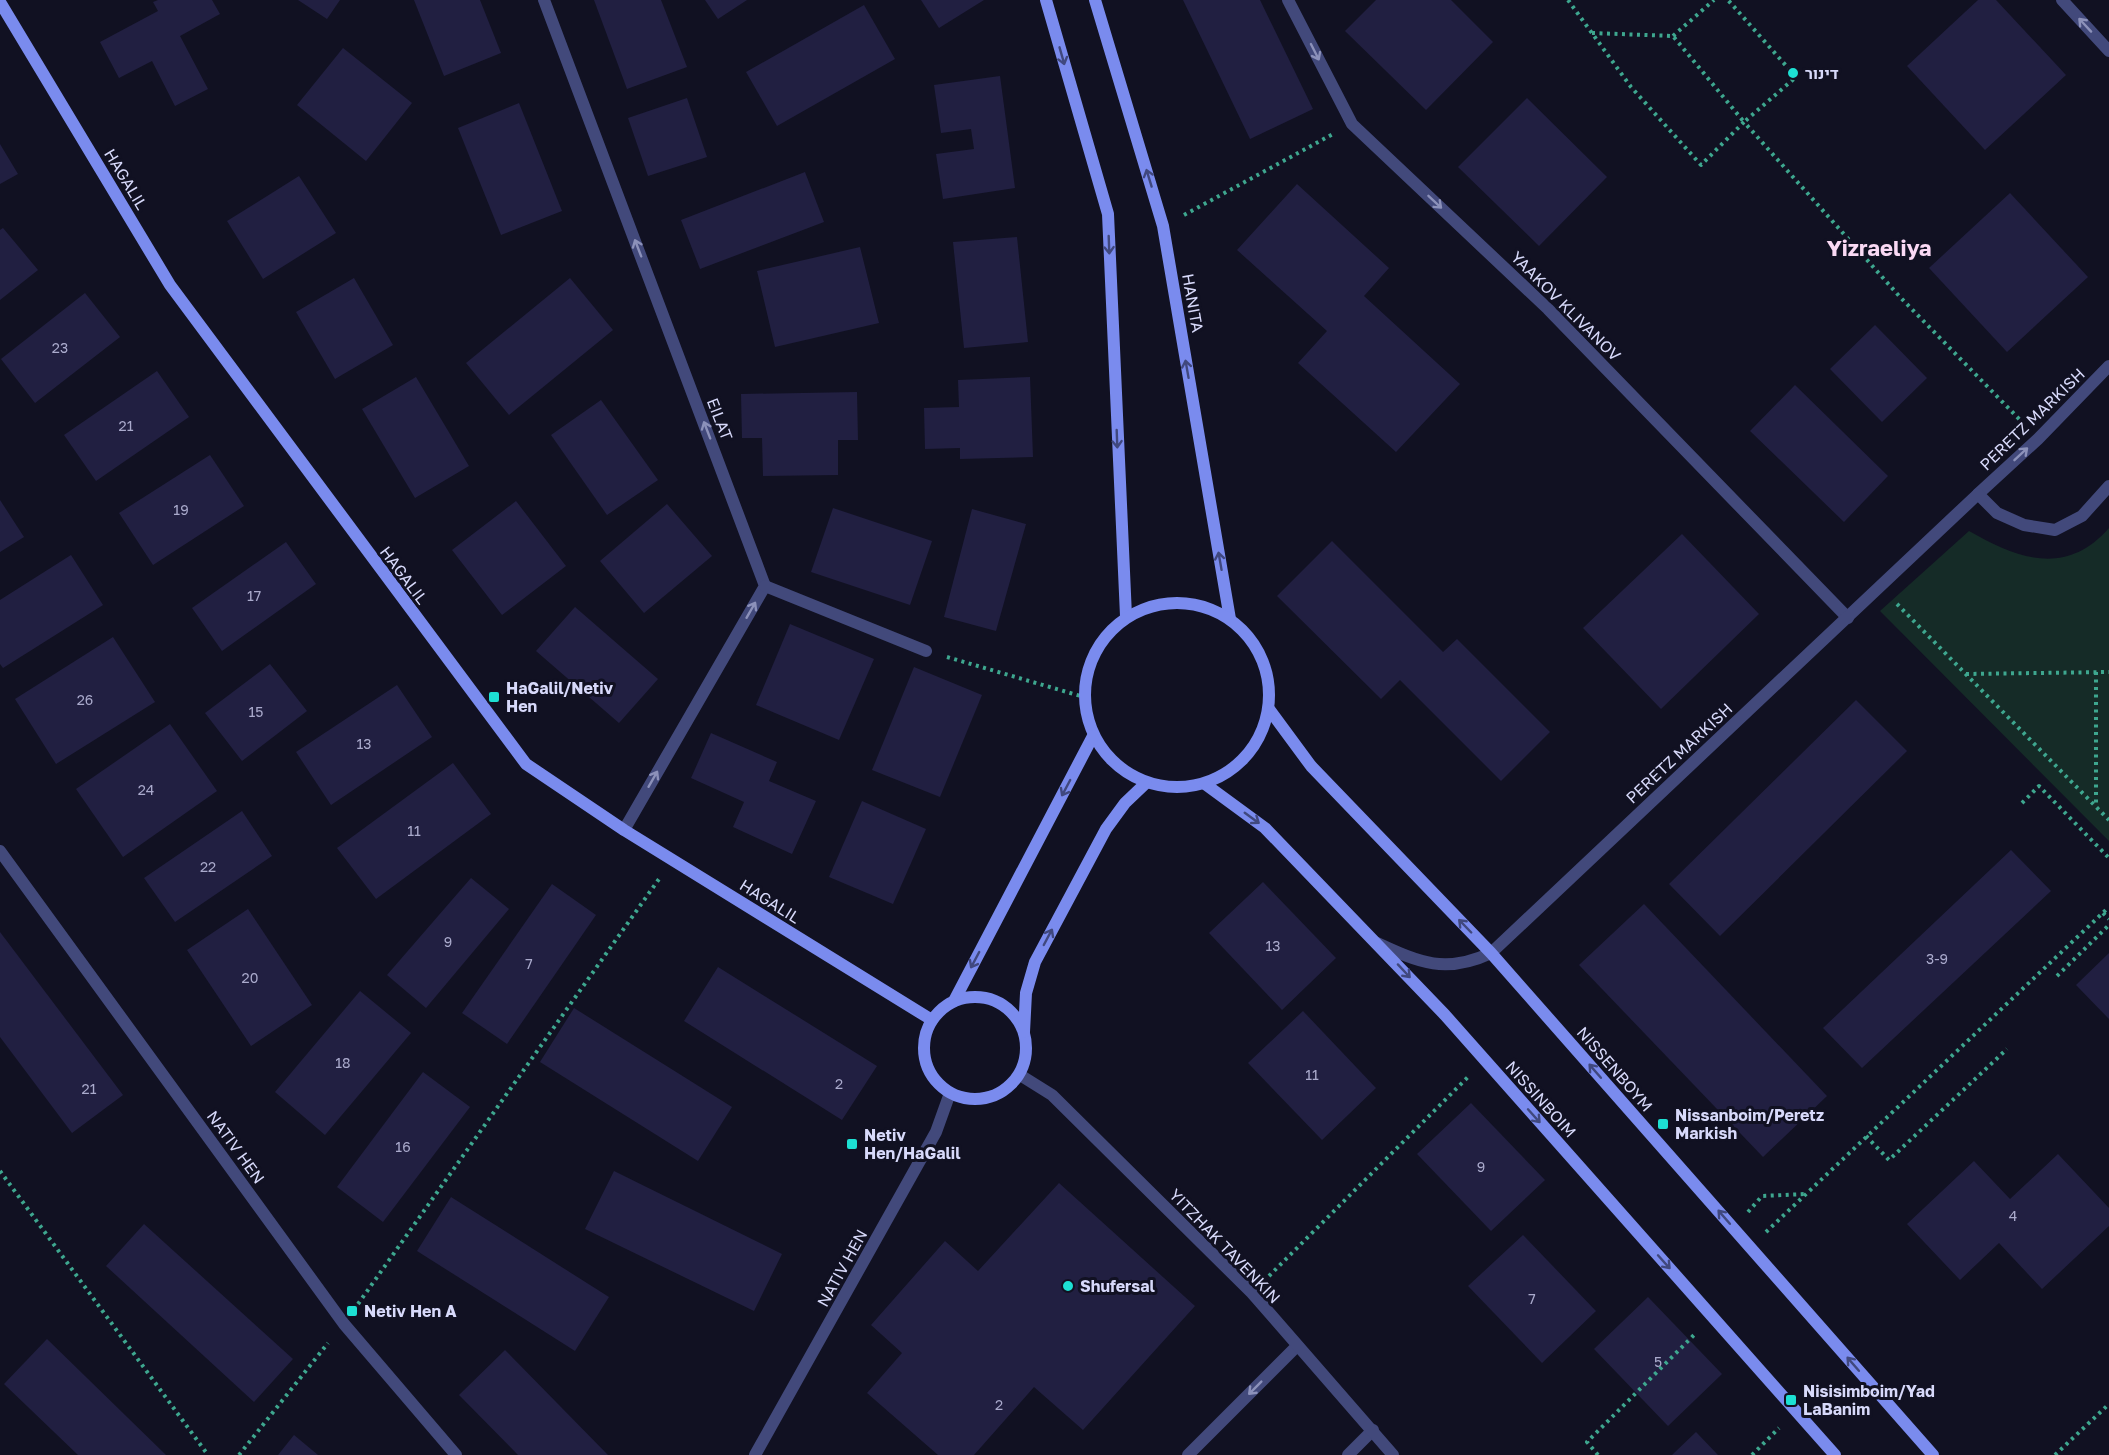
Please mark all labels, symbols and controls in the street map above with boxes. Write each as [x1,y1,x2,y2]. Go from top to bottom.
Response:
one-way arrow [2078,18,2092,33]
one-way arrow [1309,43,1321,60]
one-way arrow [1057,46,1068,65]
place label: דינור [1805,63,1839,83]
marker: דינור [1786,66,1800,80]
street label: HAGALIL [100,145,152,213]
one-way arrow [1143,169,1154,188]
one-way arrow [1427,195,1442,209]
one-way arrow [1104,234,1115,254]
district label: Yizraeliya [1826,234,1932,261]
one-way arrow [631,239,642,257]
street label: YAAKOV KLIVANOV [1507,247,1625,365]
street label: HANITA [1178,272,1208,334]
house number: 23 [52,339,68,356]
one-way arrow [1182,360,1193,379]
street label: PERETZ MARKISH [1975,364,2089,474]
street label: EILAT [703,395,737,443]
house number: 21 [119,417,134,434]
one-way arrow [700,421,711,440]
one-way arrow [1112,429,1123,449]
one-way arrow [2013,447,2028,461]
house number: 19 [173,501,189,518]
street label: HAGALIL [376,542,432,608]
one-way arrow [1214,552,1225,572]
house number: 17 [247,587,261,604]
one-way arrow [746,602,757,620]
place label: HaGalil/Netiv Hen [506,678,614,716]
marker: HaGalil/Netiv Hen [487,690,501,704]
house number: 26 [77,691,93,708]
street label: PERETZ MARKISH [1622,698,1736,808]
house number: 15 [249,703,263,720]
house number: 13 [357,735,371,752]
one-way arrow [647,771,659,788]
one-way arrow [1060,778,1071,796]
house number: 24 [138,781,154,798]
one-way arrow [1243,812,1259,825]
house number: 11 [407,822,421,839]
house number: 22 [200,858,216,875]
street label: HAGALIL [736,875,804,927]
one-way arrow [1458,919,1472,934]
one-way arrow [1043,929,1054,947]
house number: 9 [444,933,452,950]
house number: 13 [1266,937,1280,954]
house number: 3-9 [1926,950,1948,967]
one-way arrow [969,951,980,969]
house number: 7 [525,955,533,972]
one-way arrow [1397,964,1411,979]
house number: 20 [242,969,258,986]
street label: NISSENBOYM [1573,1023,1657,1115]
house number: 18 [335,1054,351,1071]
street label: NISSINBOIM [1501,1057,1581,1141]
one-way arrow [1588,1064,1602,1079]
house number: 11 [1305,1066,1319,1083]
house number: 2 [835,1075,843,1092]
house number: 21 [82,1080,97,1097]
place label: Nissanboim/Peretz Markish [1675,1105,1824,1143]
street label: NATIV HEN [203,1107,269,1187]
one-way arrow [1527,1108,1541,1123]
marker: Nissanboim/Peretz Markish [1656,1117,1670,1131]
place label: Netiv Hen/HaGalil [864,1125,961,1163]
marker: Netiv Hen/HaGalil [845,1137,859,1151]
house number: 16 [395,1138,411,1155]
house number: 9 [1477,1158,1485,1175]
street label: YITZHAK TAVENKIN [1165,1185,1285,1307]
house number: 4 [2009,1207,2017,1224]
one-way arrow [1717,1210,1731,1225]
street label: NATIV HEN [813,1226,871,1310]
one-way arrow [1657,1254,1671,1269]
place label: Shufersal [1080,1276,1156,1296]
marker: Shufersal [1061,1279,1075,1293]
house number: 7 [1528,1290,1536,1307]
place label: Netiv Hen A [364,1301,457,1321]
marker: Netiv Hen A [345,1304,359,1318]
house number: 5 [1654,1353,1662,1370]
one-way arrow [1846,1357,1860,1372]
one-way arrow [1248,1381,1262,1396]
place label: Nisisimboim/Yad LaBanim [1803,1381,1935,1419]
marker: Nisisimboim/Yad LaBanim [1784,1393,1798,1407]
house number: 2 [995,1396,1003,1413]

